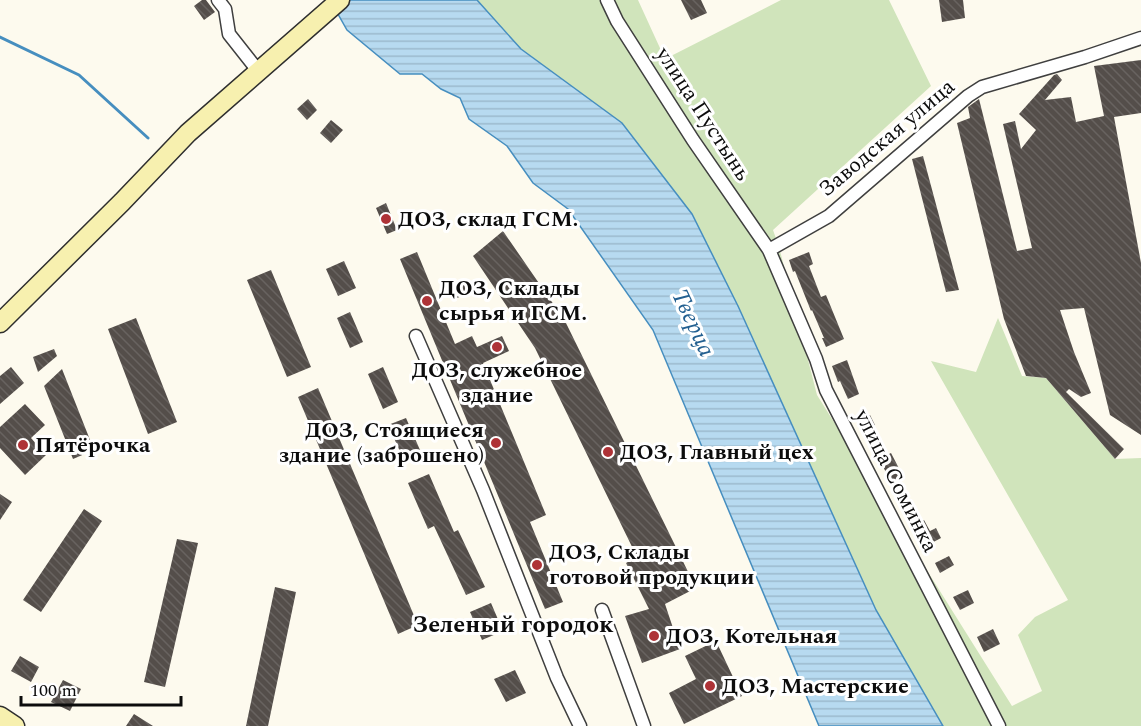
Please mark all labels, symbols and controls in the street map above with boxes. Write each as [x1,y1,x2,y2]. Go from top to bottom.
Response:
street label: улица Пустынь [647,40,759,188]
street label: Заводская улица [811,71,963,205]
place label: ДОЗ, склад ГСМ. [398,203,579,236]
marker: ДОЗ, склад ГСМ. [379,212,393,226]
place label: ДОЗ, Склады сырья и ГСМ. [439,272,587,330]
water label: Тверца [662,283,724,363]
marker: ДОЗ, Склады сырья и ГСМ. [420,294,434,308]
marker: ДОЗ, служебное здание [490,340,504,354]
place label: ДОЗ, служебное здание [412,354,582,412]
street label: улица Соминка [845,403,946,559]
place label: ДОЗ, Стоящиеся здание (заброшено) [279,414,484,472]
place label: Пятёрочка [35,429,151,462]
marker: ДОЗ, Стоящиеся здание (заброшено) [489,436,503,450]
place label: ДОЗ, Главный цех [620,436,814,469]
marker: Пятёрочка [16,438,30,452]
marker: ДОЗ, Главный цех [601,445,615,459]
place label: ДОЗ, Склады готовой продукции [549,536,754,594]
marker: ДОЗ, Склады готовой продукции [530,558,544,572]
district label: Зеленый городок [412,607,614,643]
place label: ДОЗ, Котельная [666,620,837,653]
marker: ДОЗ, Котельная [647,629,661,643]
scale bar [21,669,182,707]
place label: ДОЗ, Мастерские [722,670,909,703]
text: 100 m [30,677,77,704]
marker: ДОЗ, Мастерские [703,679,717,693]

